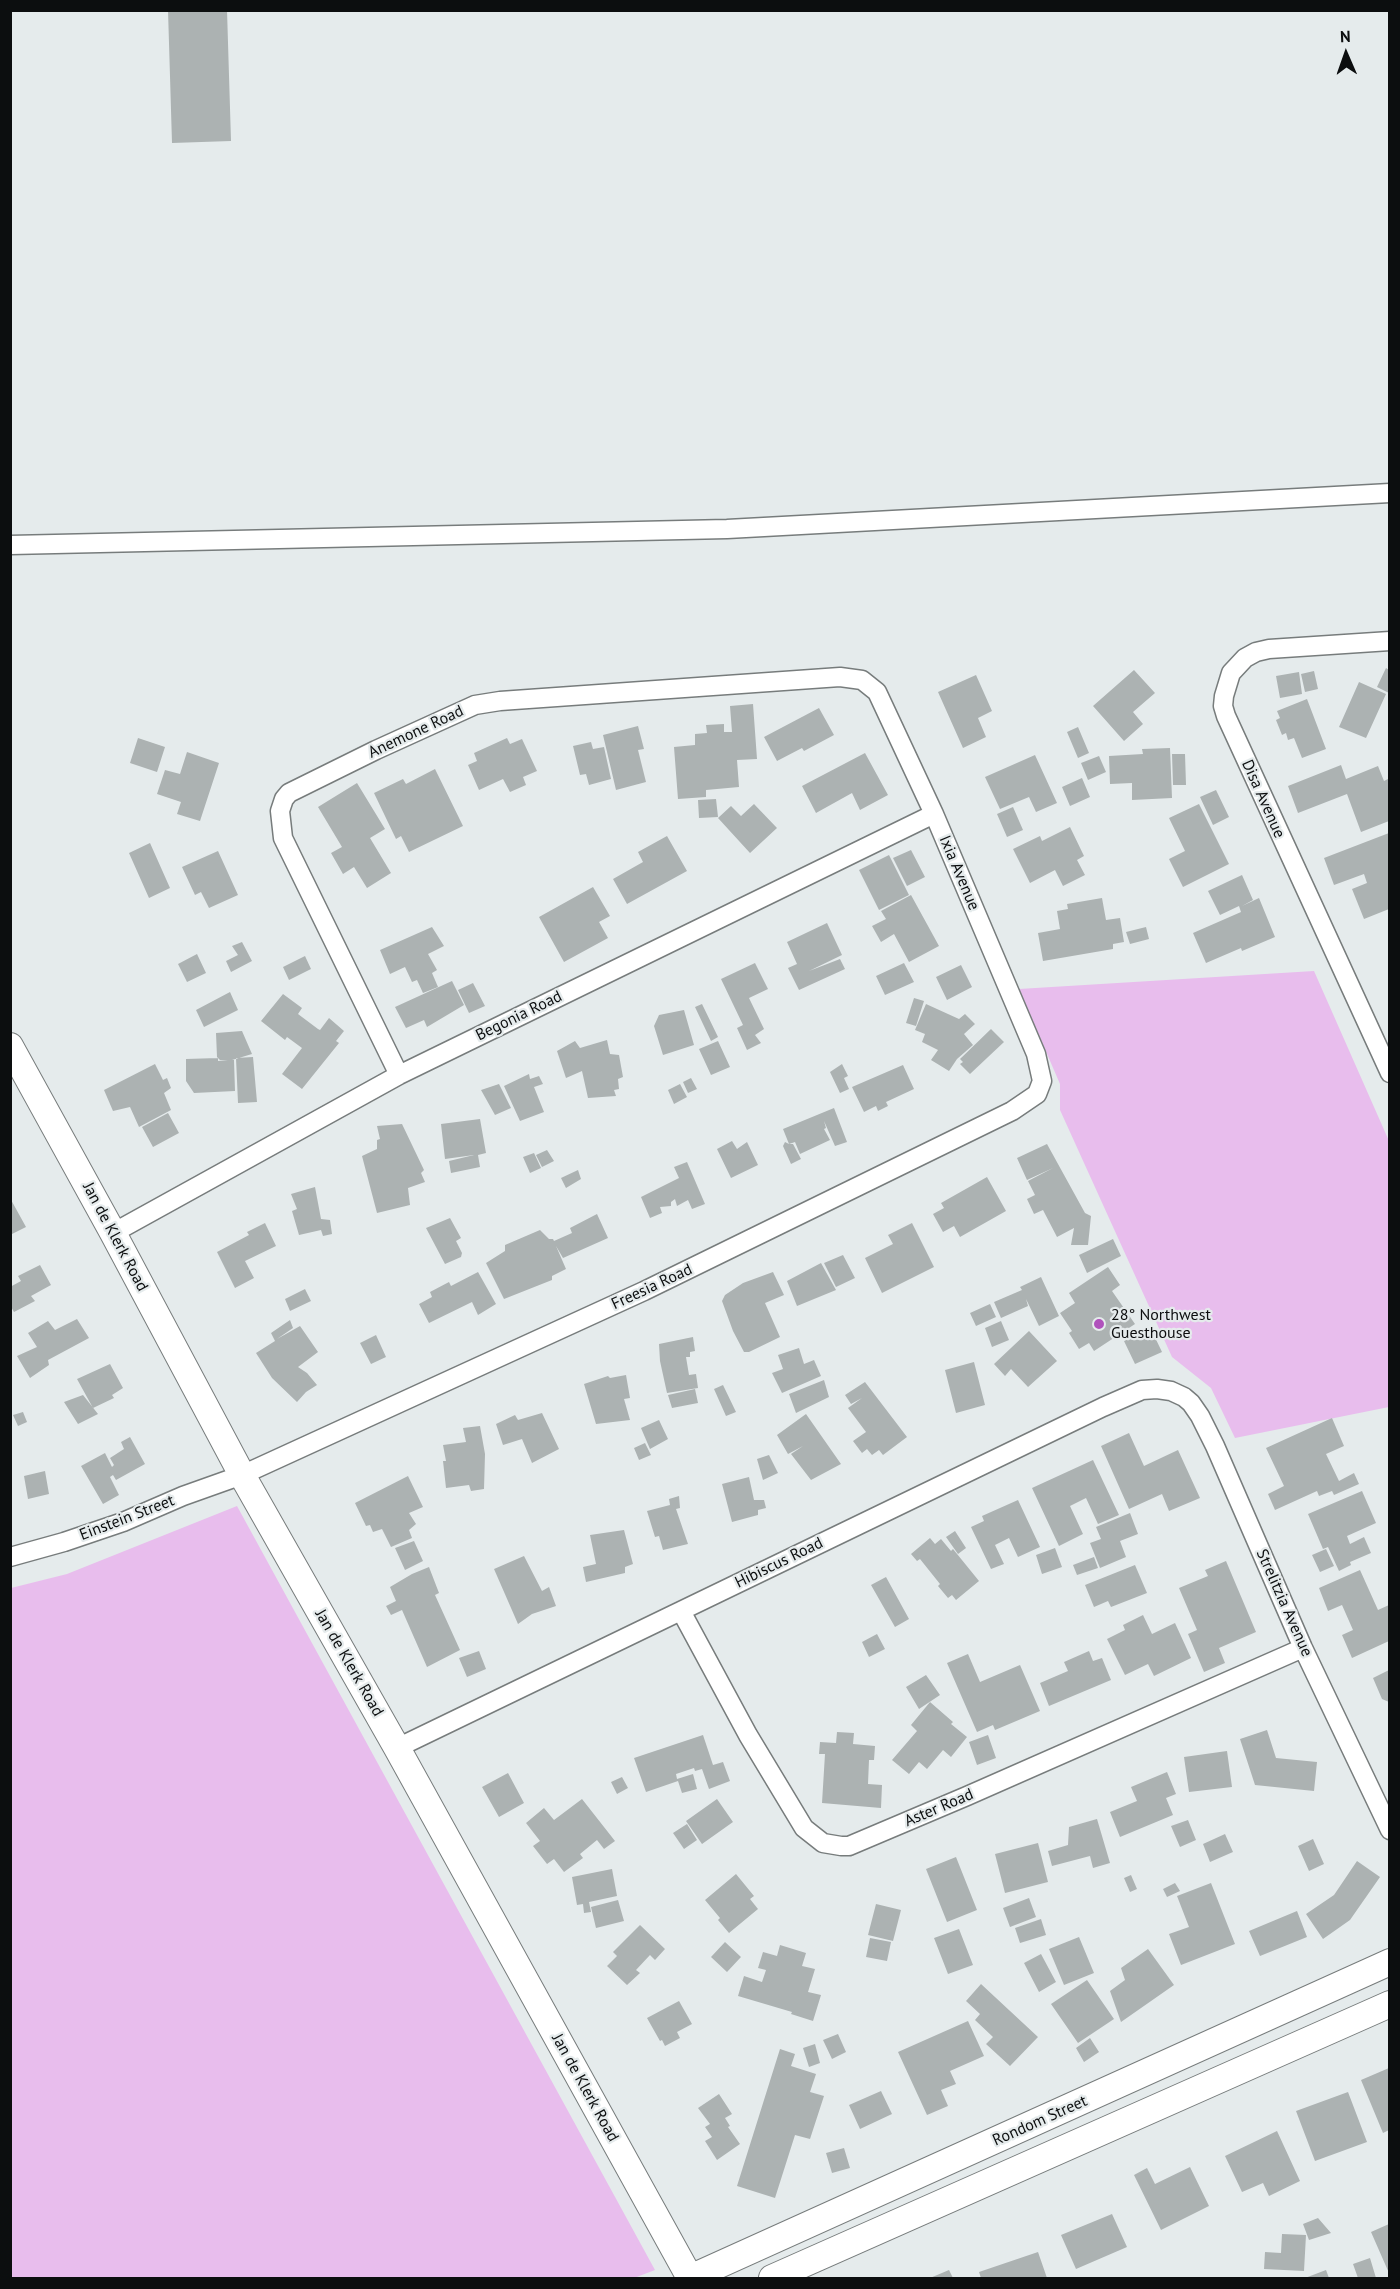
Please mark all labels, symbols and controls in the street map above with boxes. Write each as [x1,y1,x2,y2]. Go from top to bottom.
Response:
north arrow [1316,24,1376,84]
text: N [1340,26,1351,46]
street label: Anemone Road [365,702,467,762]
street label: Disa Avenue [1237,757,1289,841]
street label: Ixia Avenue [935,833,983,913]
street label: Begonia Road [473,987,565,1045]
street label: Jan de Klerk Road [78,1179,152,1295]
street label: Freesia Road [609,1260,695,1314]
place label: 28° Northwest Guesthouse [1111,1305,1211,1343]
marker: 28° Northwest Guesthouse [1092,1317,1106,1331]
street label: Einstein Street [77,1491,177,1545]
street label: Hibiscus Road [732,1533,826,1593]
street label: Strelitzia Avenue [1252,1546,1316,1660]
street label: Jan de Klerk Road [311,1606,387,1720]
street label: Aster Road [902,1785,976,1831]
street label: Jan de Klerk Road [547,2031,623,2145]
street label: Rondom Street [990,2092,1090,2150]

